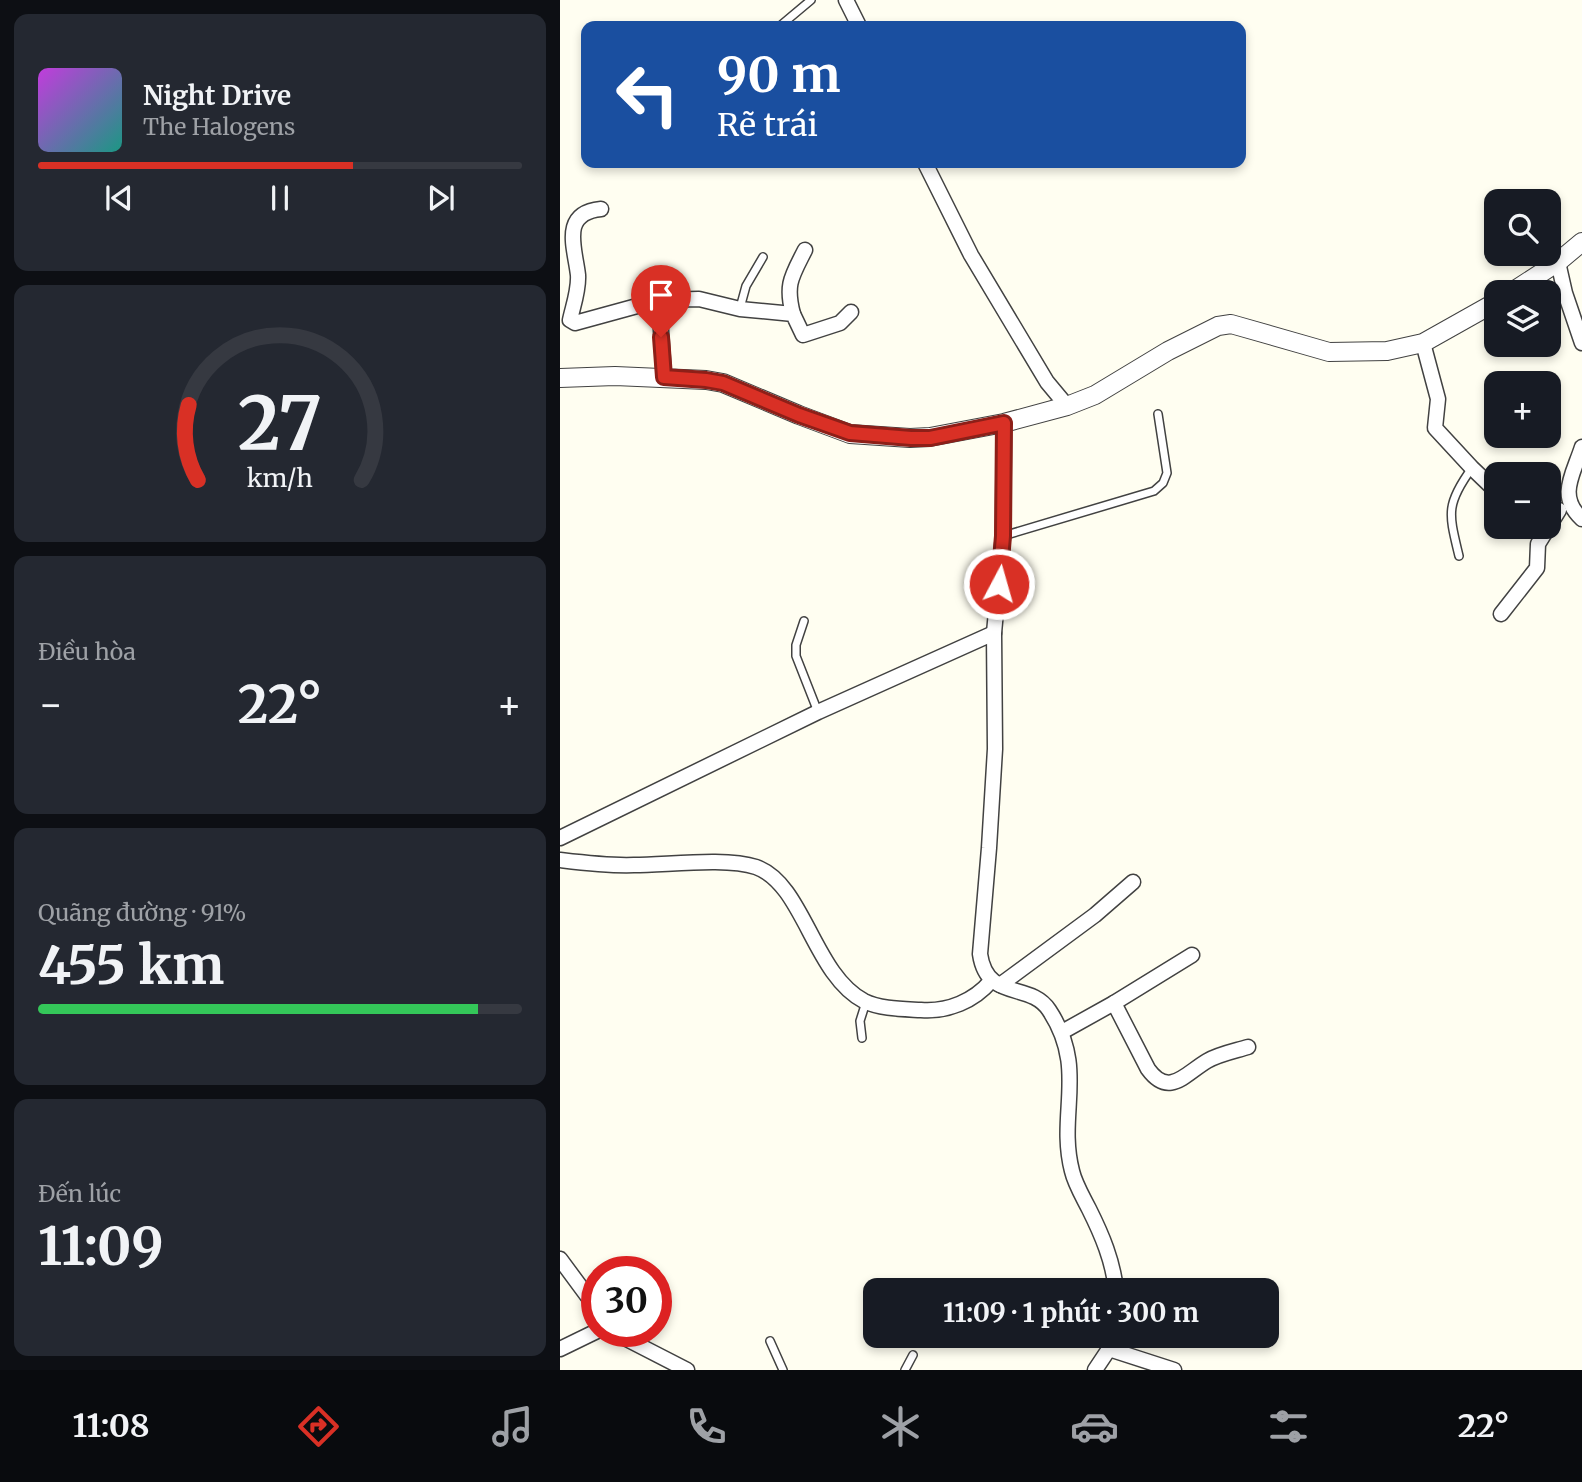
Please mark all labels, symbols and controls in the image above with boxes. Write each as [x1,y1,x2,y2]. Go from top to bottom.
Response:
text: 90 m [717,44,841,105]
icon: left [602,49,693,140]
text: Night Drive [143,79,291,112]
text: Rẽ trái [717,105,818,145]
text: The Halogens [143,112,295,141]
icon: previous [100,179,138,217]
icon: pause [261,179,299,217]
icon: next [422,179,460,217]
map controls [1484,189,1561,539]
button: search [1484,189,1561,266]
pin [631,265,691,337]
icon: arrive [642,276,680,314]
button: layers [1484,280,1561,357]
button: + [1484,371,1561,448]
text: 27 [238,378,322,470]
text: km/h [247,462,313,494]
button: − [1484,462,1561,539]
position arrow [962,547,1036,621]
text: Điều hòa [38,637,136,666]
text: 22° [238,672,322,737]
text: − [38,681,63,728]
text: + [497,681,522,728]
text: Quãng đường · 91% [38,898,246,927]
text: 455 km [38,933,224,998]
text: Đến lúc [38,1179,121,1208]
text: 11:09 [38,1214,164,1279]
speed limit sign: 30 [581,1256,672,1347]
text: 11:09 · 1 phút · 300 m [943,1296,1199,1329]
icon: directions [294,1402,343,1451]
icon: music [488,1402,537,1451]
icon: phone [682,1402,731,1451]
icon: climate [876,1402,925,1451]
icon: car [1070,1402,1119,1451]
icon: filters [1264,1402,1313,1451]
text: 11:08 [72,1406,150,1446]
text: 22° [1458,1406,1510,1446]

